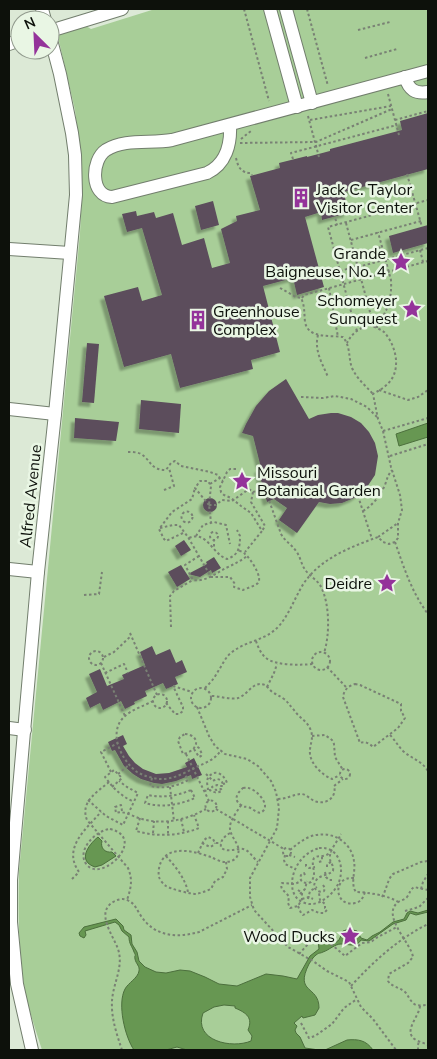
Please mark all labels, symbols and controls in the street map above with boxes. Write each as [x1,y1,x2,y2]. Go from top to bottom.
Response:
north arrow [10,10,60,60]
text: N [21,13,39,34]
place label: Jack C. Taylor Visitor Center [315,179,414,219]
building icon: Jack C. Taylor Visitor Center [290,187,312,209]
place label: Grande Baigneuse, No. 4 [265,243,386,283]
place icon: Grande Baigneuse, No. 4 [390,251,412,273]
place label: Schomeyer Sunquest [317,290,397,330]
place icon: Schomeyer Sunquest [401,298,423,320]
place label: Greenhouse Complex [213,301,300,341]
building icon: Greenhouse Complex [187,309,209,331]
street label: Alfred Avenue [15,443,47,549]
place label: Missouri Botanical Garden [257,462,381,502]
place icon: Missouri Botanical Garden [231,470,253,492]
place icon: Deidre [376,572,398,594]
place label: Deidre [324,573,372,595]
place icon: Wood Ducks [339,925,361,947]
place label: Wood Ducks [243,926,335,948]

